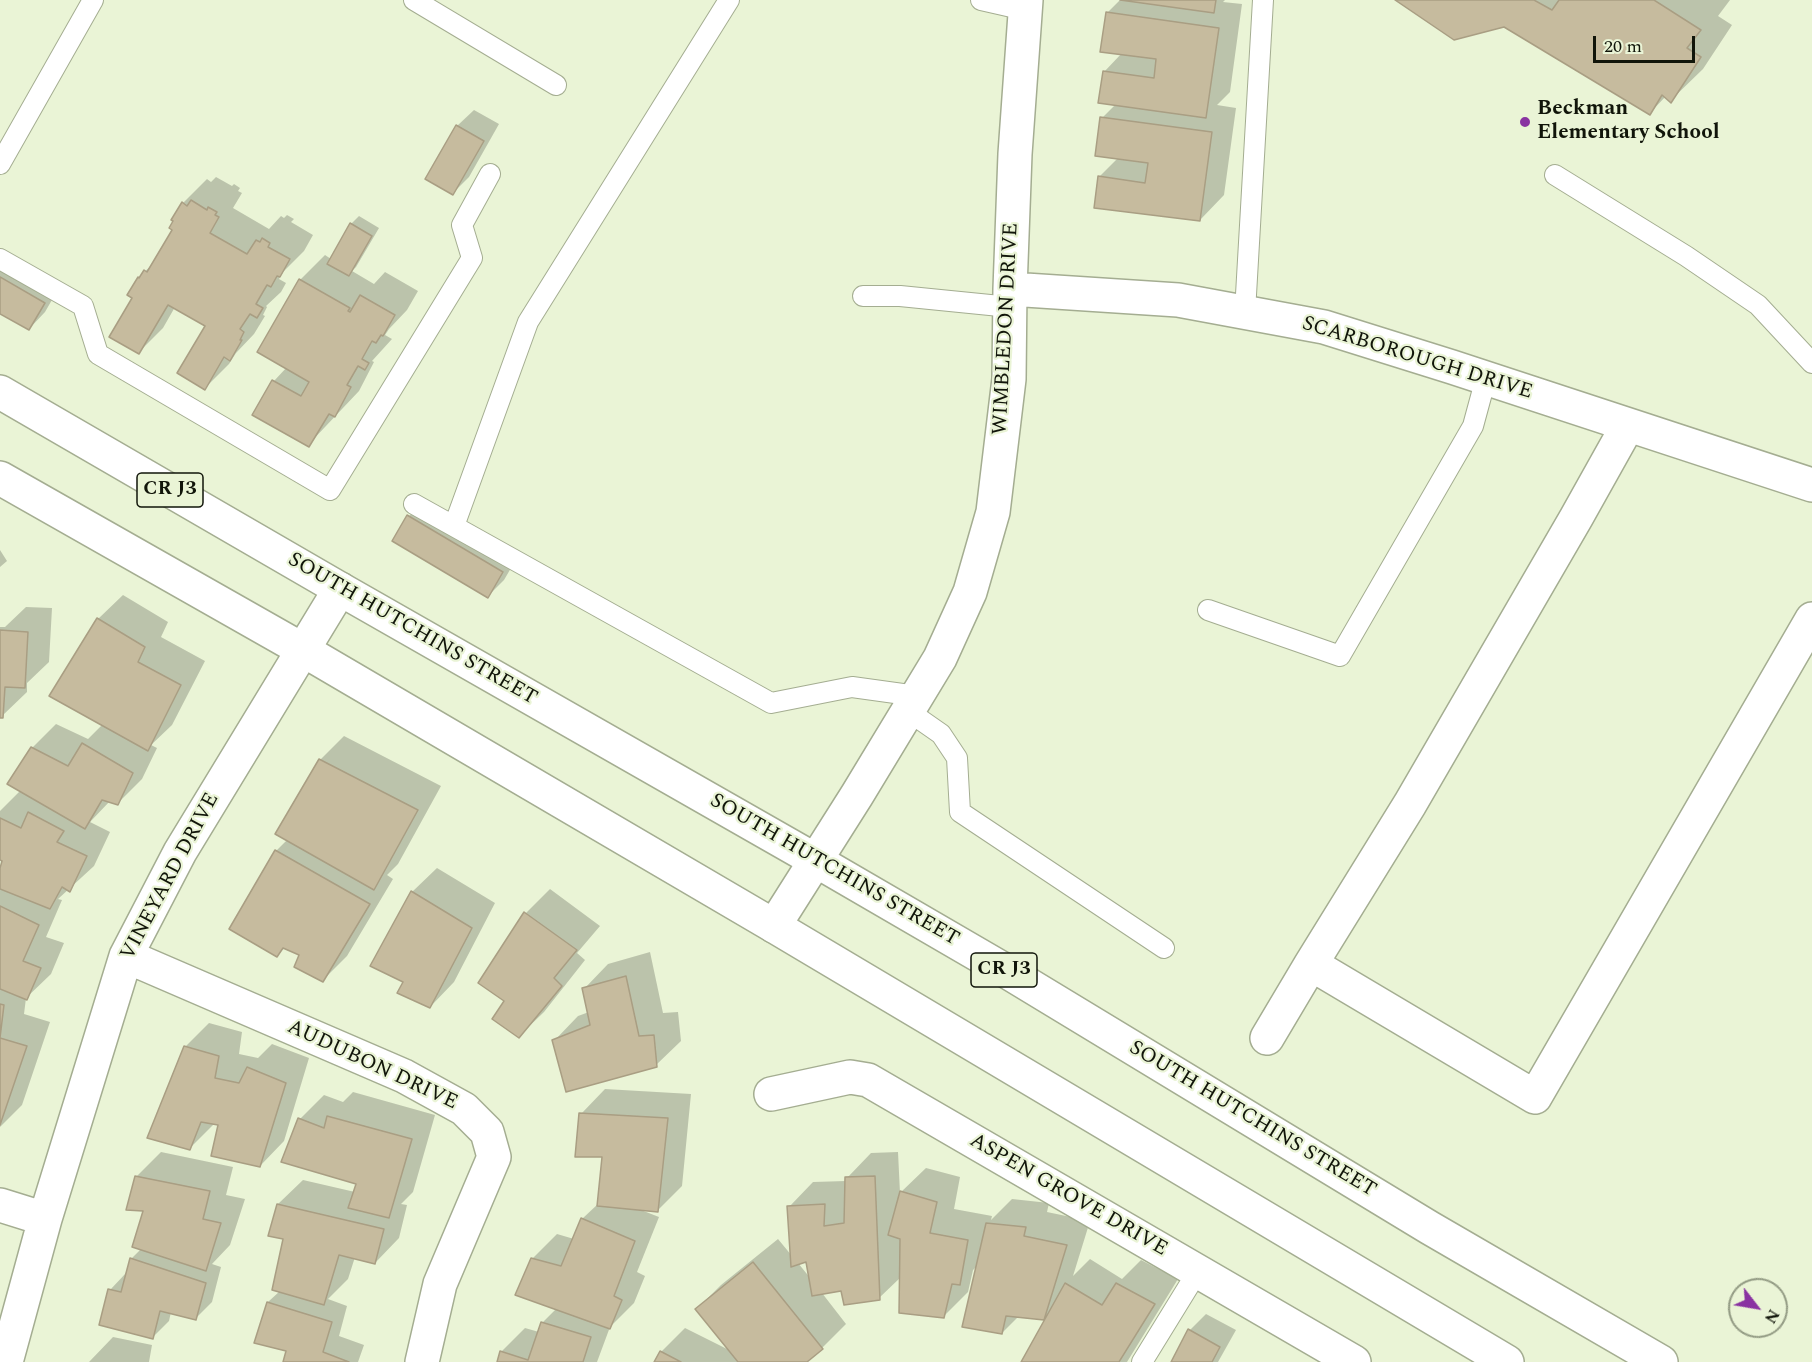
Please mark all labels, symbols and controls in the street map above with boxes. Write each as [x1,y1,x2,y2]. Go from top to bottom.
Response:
scale bar [1596,24,1698,62]
text: 20 m [1604,33,1642,60]
place label: Beckman Elementary School [1537,97,1720,147]
marker: Beckman Elementary School [1518,115,1532,129]
street label: WIMBLEDON DRIVE [989,222,1025,436]
street label: SCARBOROUGH DRIVE [1299,312,1535,406]
road number: CR J3 [137,473,203,507]
street label: SOUTH HUTCHINS STREET [283,548,541,712]
street label: VINEYARD DRIVE [116,789,226,965]
street label: SOUTH HUTCHINS STREET [705,789,963,953]
road number: CR J3 [971,953,1037,987]
street label: AUDUBON DRIVE [283,1015,461,1117]
street label: SOUTH HUTCHINS STREET [1124,1036,1380,1204]
street label: ASPEN GROVE DRIVE [965,1129,1171,1263]
north arrow [1728,1278,1788,1338]
text: N [1758,1304,1785,1328]

